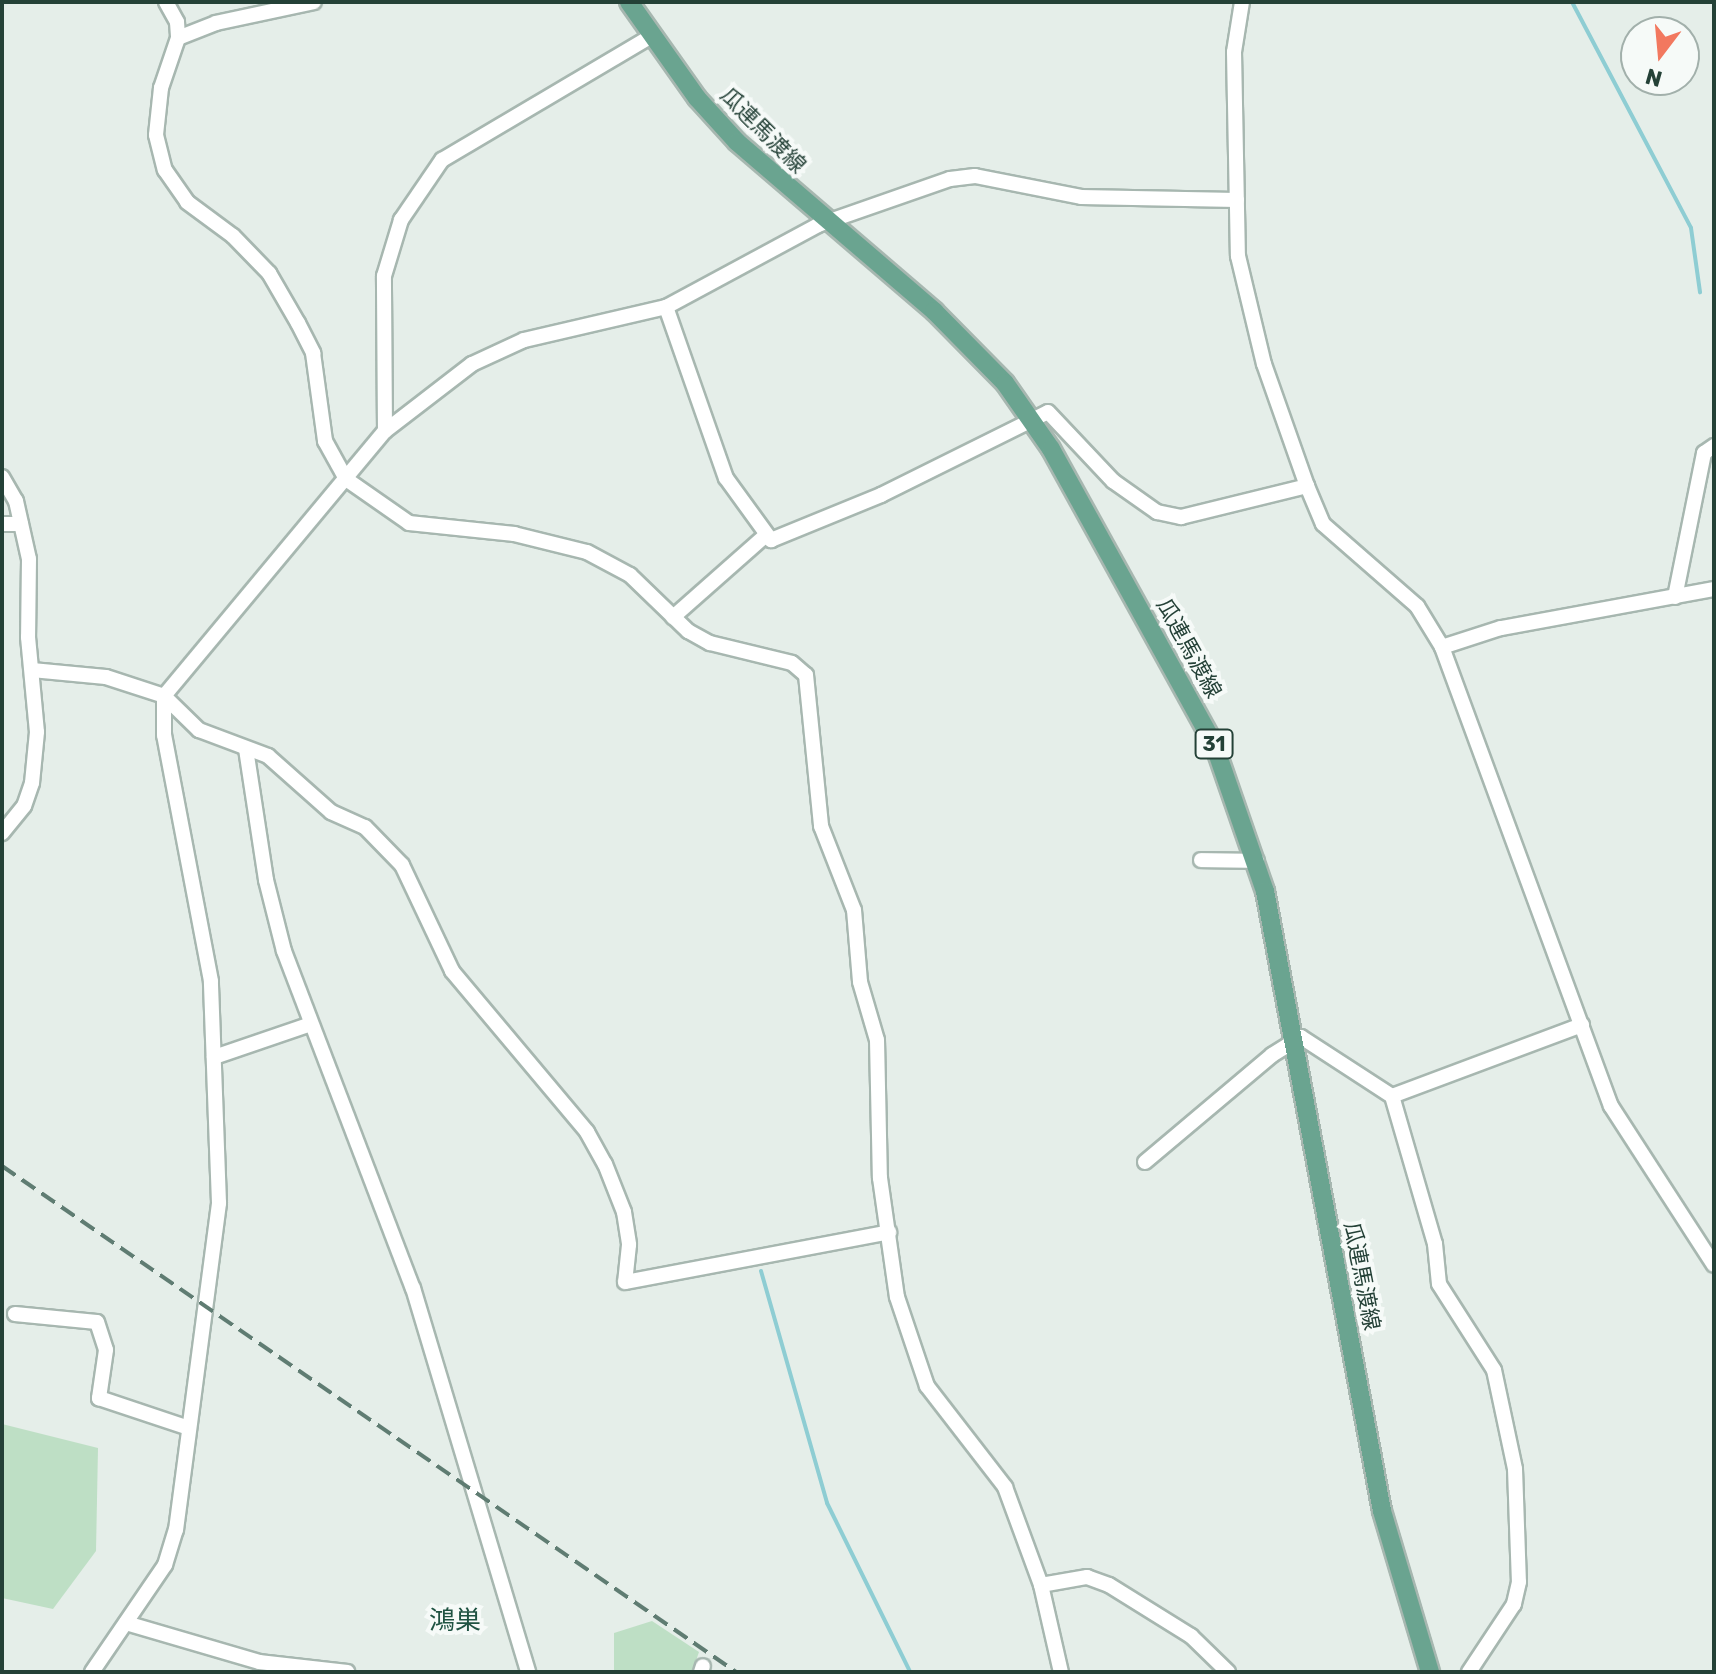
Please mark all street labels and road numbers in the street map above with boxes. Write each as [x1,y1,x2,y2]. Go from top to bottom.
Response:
street label: 瓜連馬渡線 [715,82,811,178]
street label: 瓜連馬渡線 [1151,593,1227,703]
road number: 31 [1194,728,1234,760]
street label: 瓜連馬渡線 [1339,1219,1385,1333]

